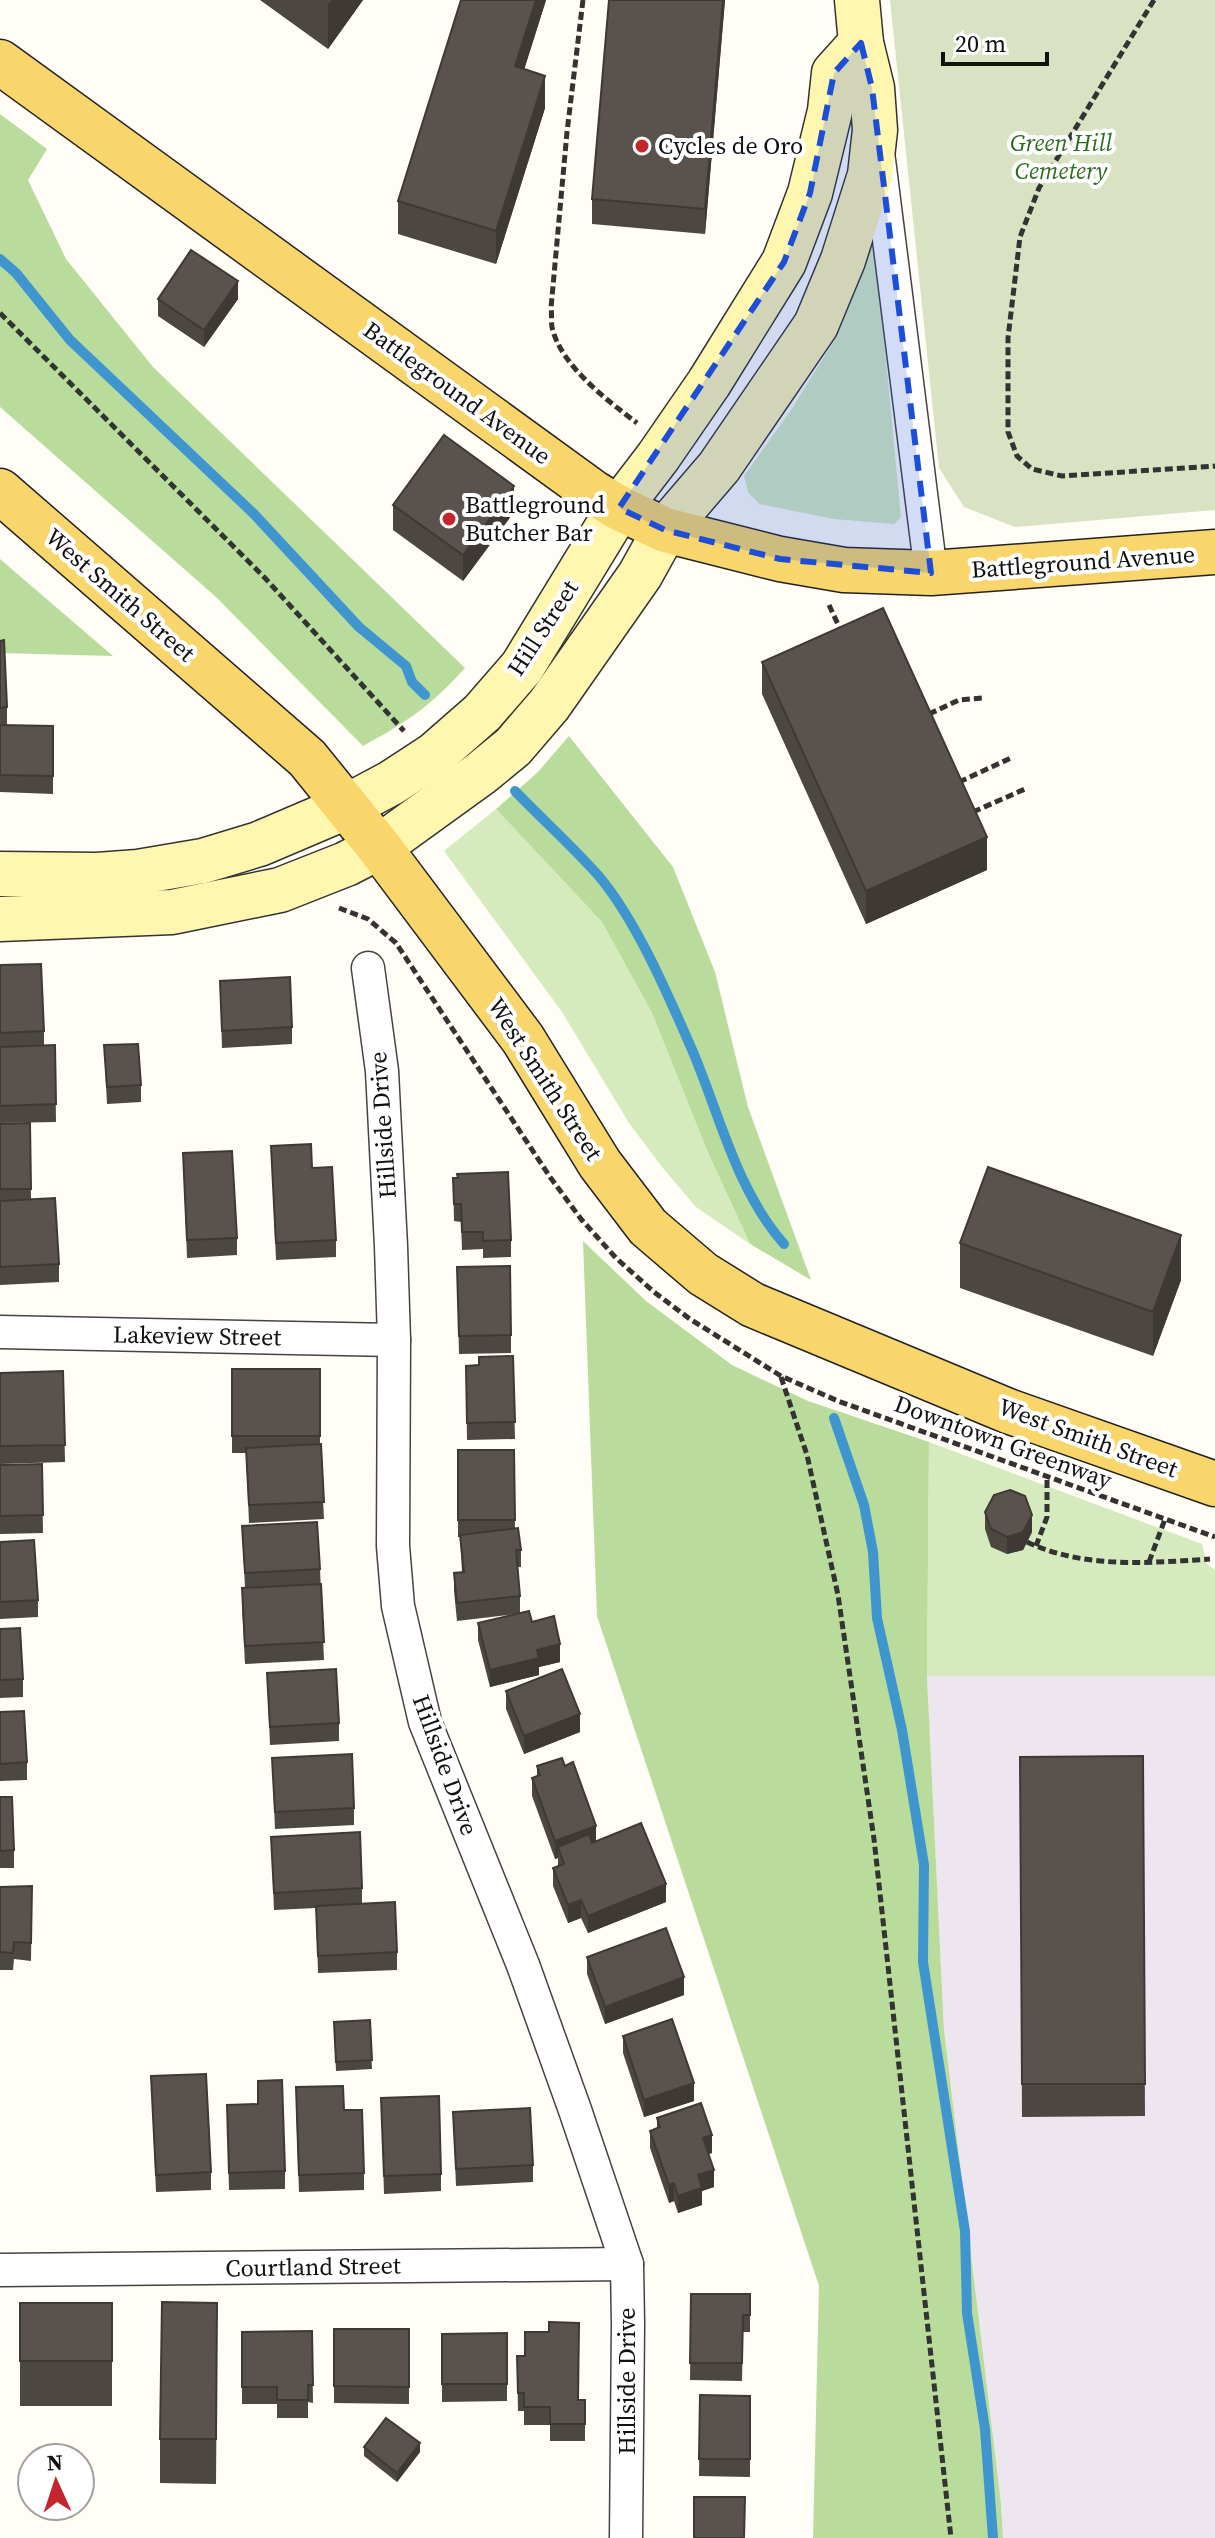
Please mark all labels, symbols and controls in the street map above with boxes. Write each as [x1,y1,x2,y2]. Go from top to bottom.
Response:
scale bar [943,16,1047,66]
text: 20 m [955,27,1006,60]
park label: Green Hill Cemetery [1010,126,1112,187]
place label: Cycles de Oro [658,129,803,162]
marker: Cycles de Oro [633,137,651,155]
street label: Battleground Avenue [357,313,558,472]
place label: Battleground Butcher Bar [465,488,605,549]
marker: Battleground Butcher Bar [440,510,458,528]
street label: West Smith Street [38,520,202,669]
street label: Battleground Avenue [970,537,1196,586]
street label: Hill Street [499,573,586,682]
street label: West Smith Street [480,991,611,1167]
street label: Hillside Drive [361,1050,404,1200]
street label: Lakeview Street [113,1318,282,1353]
street label: Downtown Greenway [890,1387,1117,1496]
street label: West Smith Street [994,1390,1182,1485]
street label: Hillside Drive [405,1690,486,1840]
street label: Courtland Street [225,2248,401,2285]
street label: Hillside Drive [610,2307,643,2455]
north arrow [16,2442,96,2522]
text: N [46,2447,64,2477]

